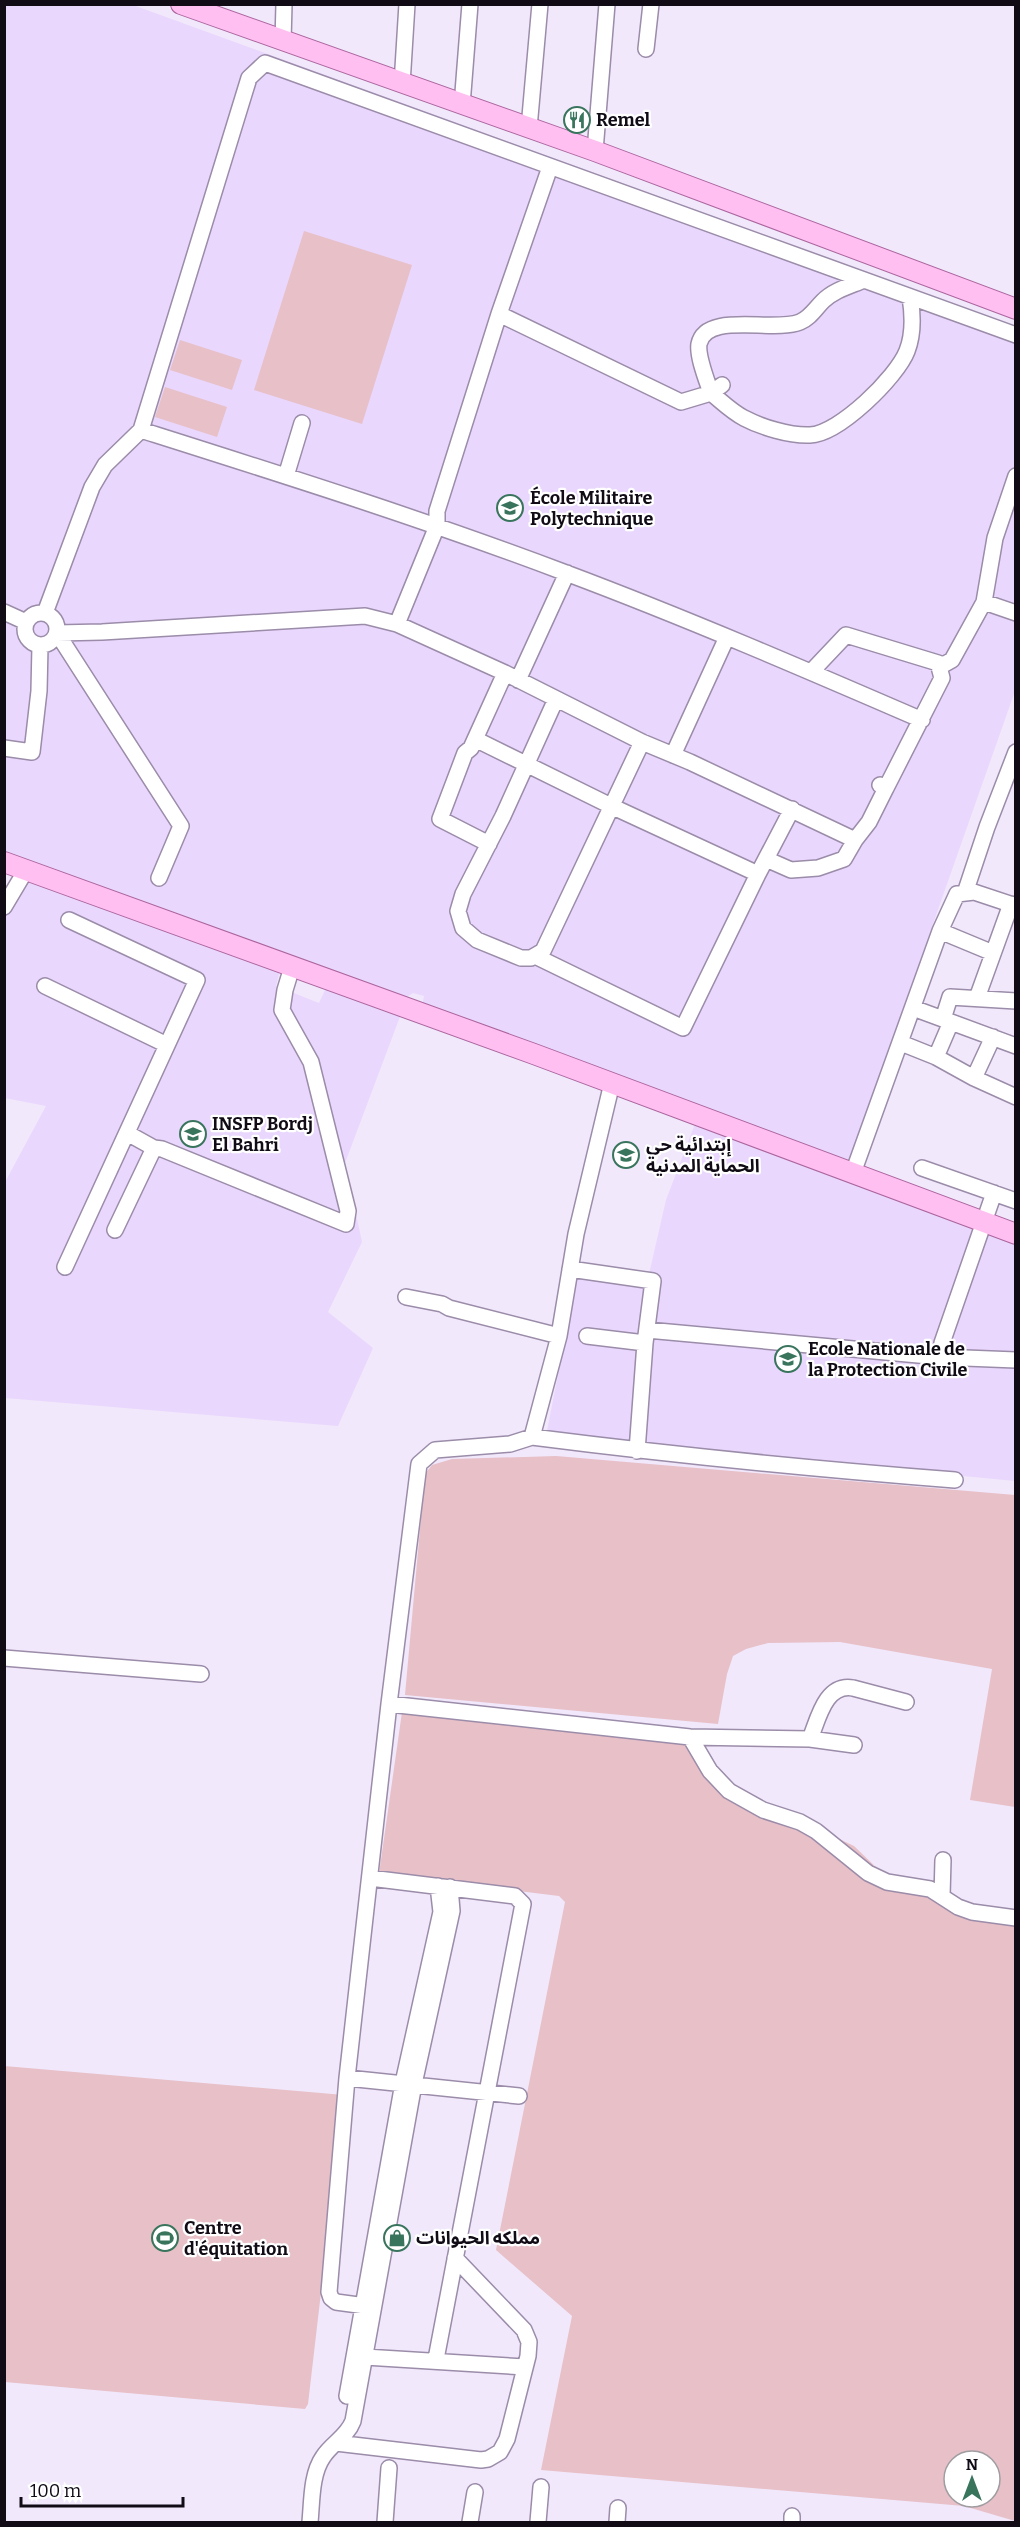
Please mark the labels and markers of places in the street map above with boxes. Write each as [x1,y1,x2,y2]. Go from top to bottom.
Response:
restaurant icon: Remel [562,105,592,135]
place label: Remel [596,109,651,131]
place label: École Militaire Polytechnique [530,486,653,530]
school or university icon: École Militaire Polytechnique [495,493,525,523]
place label: INSFP Bordj El Bahri [212,1113,313,1156]
school or university icon: INSFP Bordj El Bahri [178,1119,208,1149]
place label: إبتدائية حي الحماية المدنية [646,1134,760,1177]
school or university icon: إبتدائية حي الحماية المدنية [611,1140,641,1170]
place label: Ecole Nationale de la Protection Civile [808,1338,968,1381]
school or university icon: Ecole Nationale de la Protection Civile [773,1344,803,1374]
place label: Centre d'équitation [184,2217,288,2260]
sports icon: Centre d'équitation [150,2223,180,2253]
shop icon: مملكه الحيوانات [382,2223,412,2253]
place label: مملكه الحيوانات [416,2227,540,2249]

